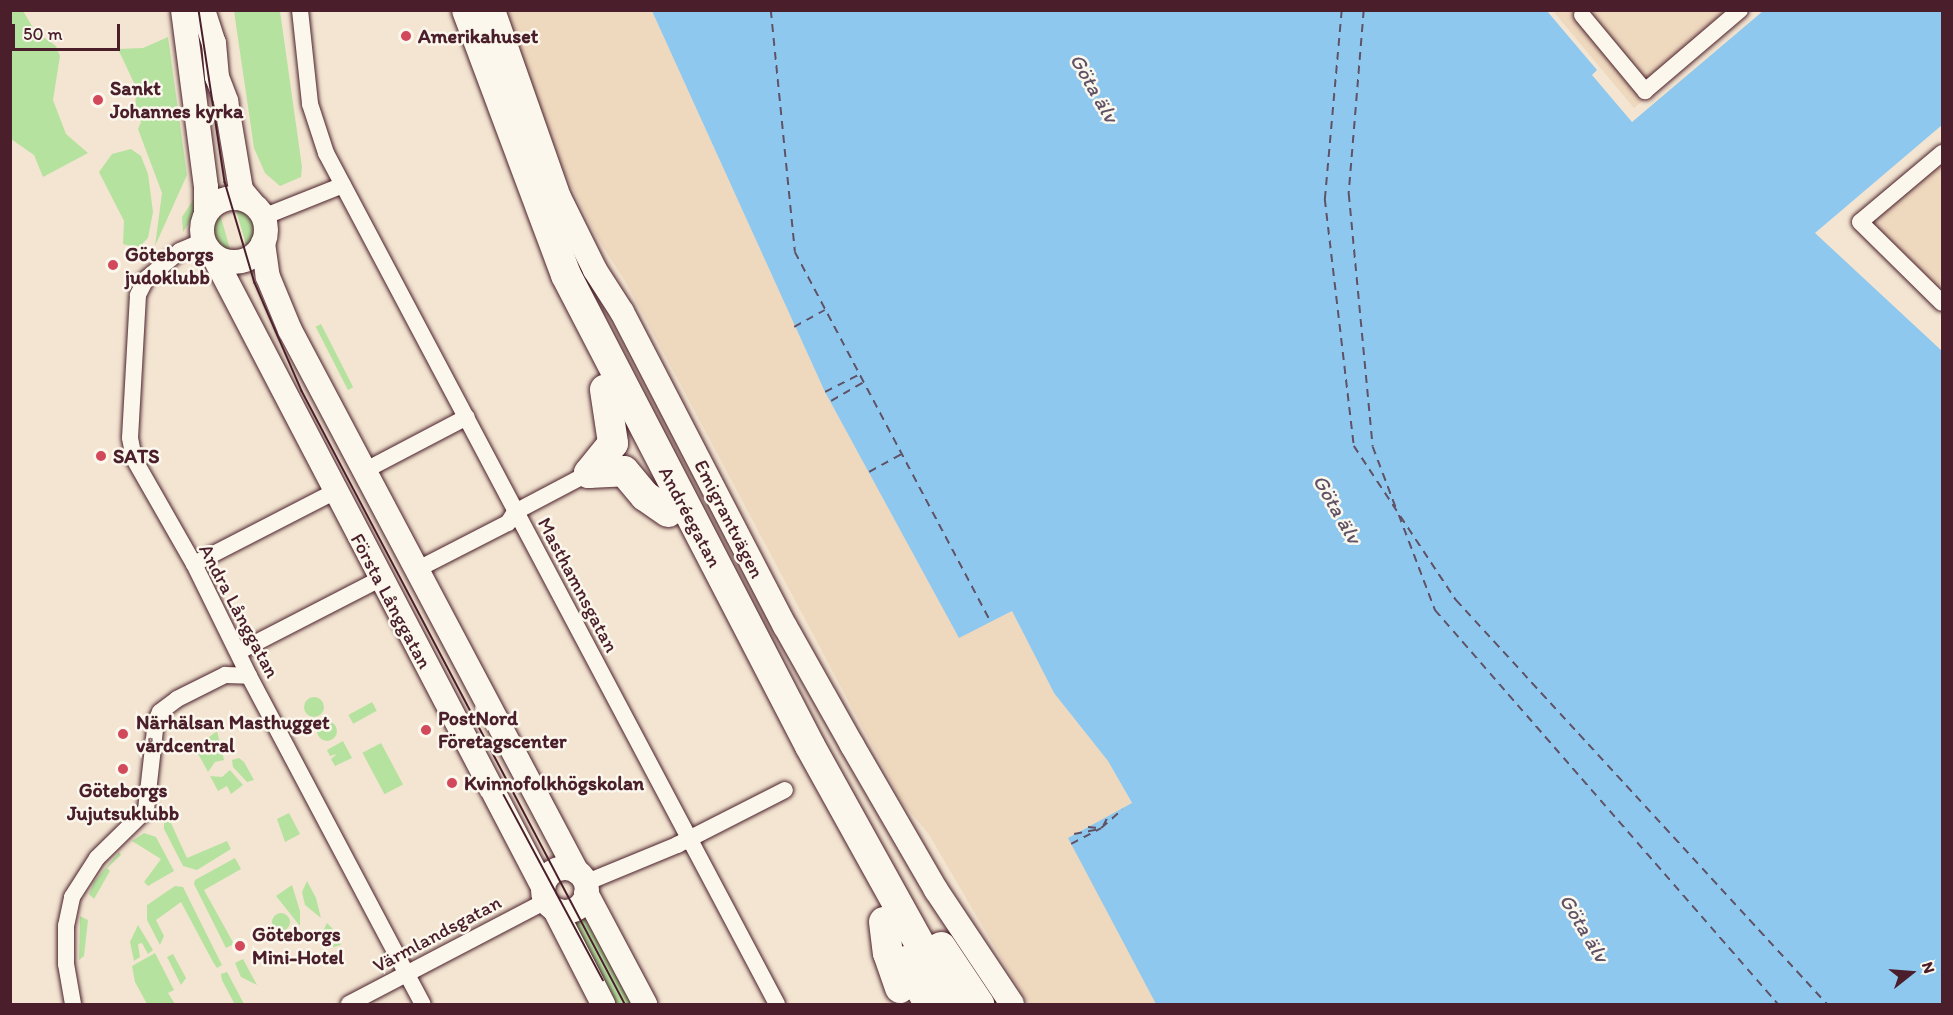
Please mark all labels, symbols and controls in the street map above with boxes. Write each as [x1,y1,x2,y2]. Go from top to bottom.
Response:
scale bar [15,12,123,50]
text: 50 m [23,23,63,45]
place label: Amerikahuset [418,24,538,48]
marker: Amerikahuset [399,29,413,43]
water label: Göta älv [1064,49,1124,127]
place label: Sankt Johannes kyrka [110,77,244,124]
marker: Sankt Johannes kyrka [91,93,105,107]
place label: Göteborgs judoklubb [125,242,214,289]
marker: Göteborgs judoklubb [106,258,120,272]
place label: SATS [113,444,159,468]
marker: SATS [94,449,108,463]
street label: Emigrantvägen [689,456,769,582]
street label: Andréegatan [653,462,727,572]
water label: Göta älv [1307,470,1367,548]
street label: Masthamnsgatan [532,513,624,657]
street label: Första Långgatan [345,529,437,673]
street label: Andra Långgatan [194,540,284,682]
place label: PostNord Företagscenter [438,706,566,753]
place label: Närhälsan Masthugget vårdcentral [136,710,330,757]
marker: PostNord Företagscenter [419,723,433,737]
marker: Närhälsan Masthugget vårdcentral [114,725,132,743]
marker: Göteborgs Jujutsuklubb [116,762,130,776]
place label: Kvinnofolkhögskolan [464,771,644,795]
marker: Kvinnofolkhögskolan [445,776,459,790]
place label: Göteborgs Jujutsuklubb [67,778,179,825]
water label: Göta älv [1554,889,1614,967]
street label: Värmlandsgatan [369,890,505,978]
place label: Göteborgs Mini-Hotel [252,922,344,969]
marker: Göteborgs Mini-Hotel [233,939,247,953]
north arrow [1881,943,1941,1003]
text: N [1918,960,1939,976]

